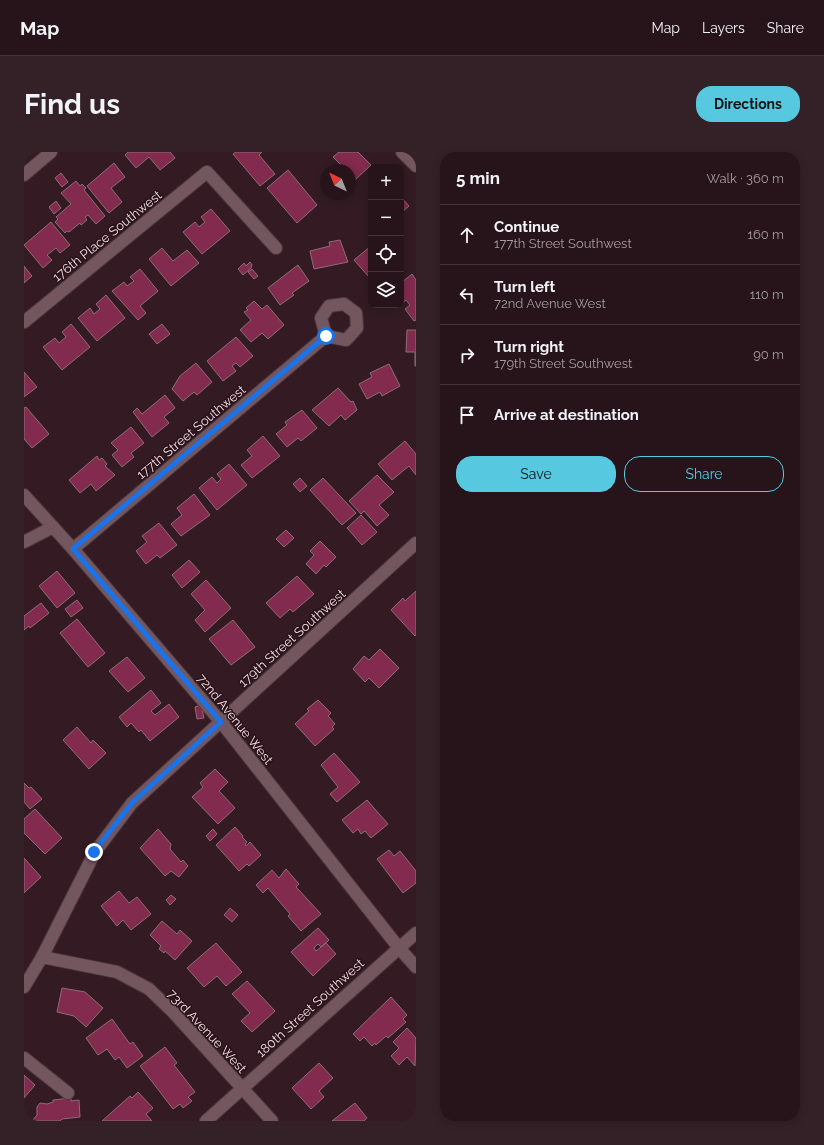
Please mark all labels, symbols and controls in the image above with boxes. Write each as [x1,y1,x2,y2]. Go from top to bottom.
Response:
text: Map [20,17,59,39]
text: Map [652,20,680,36]
text: Layers [702,20,745,36]
text: Share [767,20,804,36]
button: Directions [696,86,800,122]
text: Find us [24,88,120,121]
north arrow [320,164,356,200]
map controls [368,164,404,308]
button: + [368,164,404,200]
text: 5 min [456,168,500,188]
text: Walk · 360 m [706,171,784,186]
street label: 176th Place Southwest [49,187,165,285]
button: − [368,200,404,236]
text: Continue [494,218,559,236]
icon: ahead [456,224,478,246]
text: 160 m [747,227,784,242]
button: locate [368,236,404,272]
text: 177th Street Southwest [494,236,632,251]
button: layers [368,272,404,308]
text: Turn left [494,278,555,296]
icon: left [456,284,478,306]
text: 110 m [750,287,784,302]
text: 72nd Avenue West [494,296,606,311]
route start [317,327,335,345]
text: Turn right [494,338,564,356]
icon: right [456,344,478,366]
text: 90 m [753,347,784,362]
text: 179th Street Southwest [494,356,632,371]
street label: 177th Street Southwest [133,382,249,482]
icon: arrive [456,404,478,426]
text: Arrive at destination [494,406,639,424]
button: Save [456,456,616,492]
button: Share [624,456,784,492]
street label: 179th Street Southwest [236,586,349,690]
street label: 72nd Avenue West [194,671,276,768]
route end [85,843,103,861]
street label: 180th Street Southwest [253,955,367,1060]
street label: 73rd Avenue West [164,986,250,1076]

